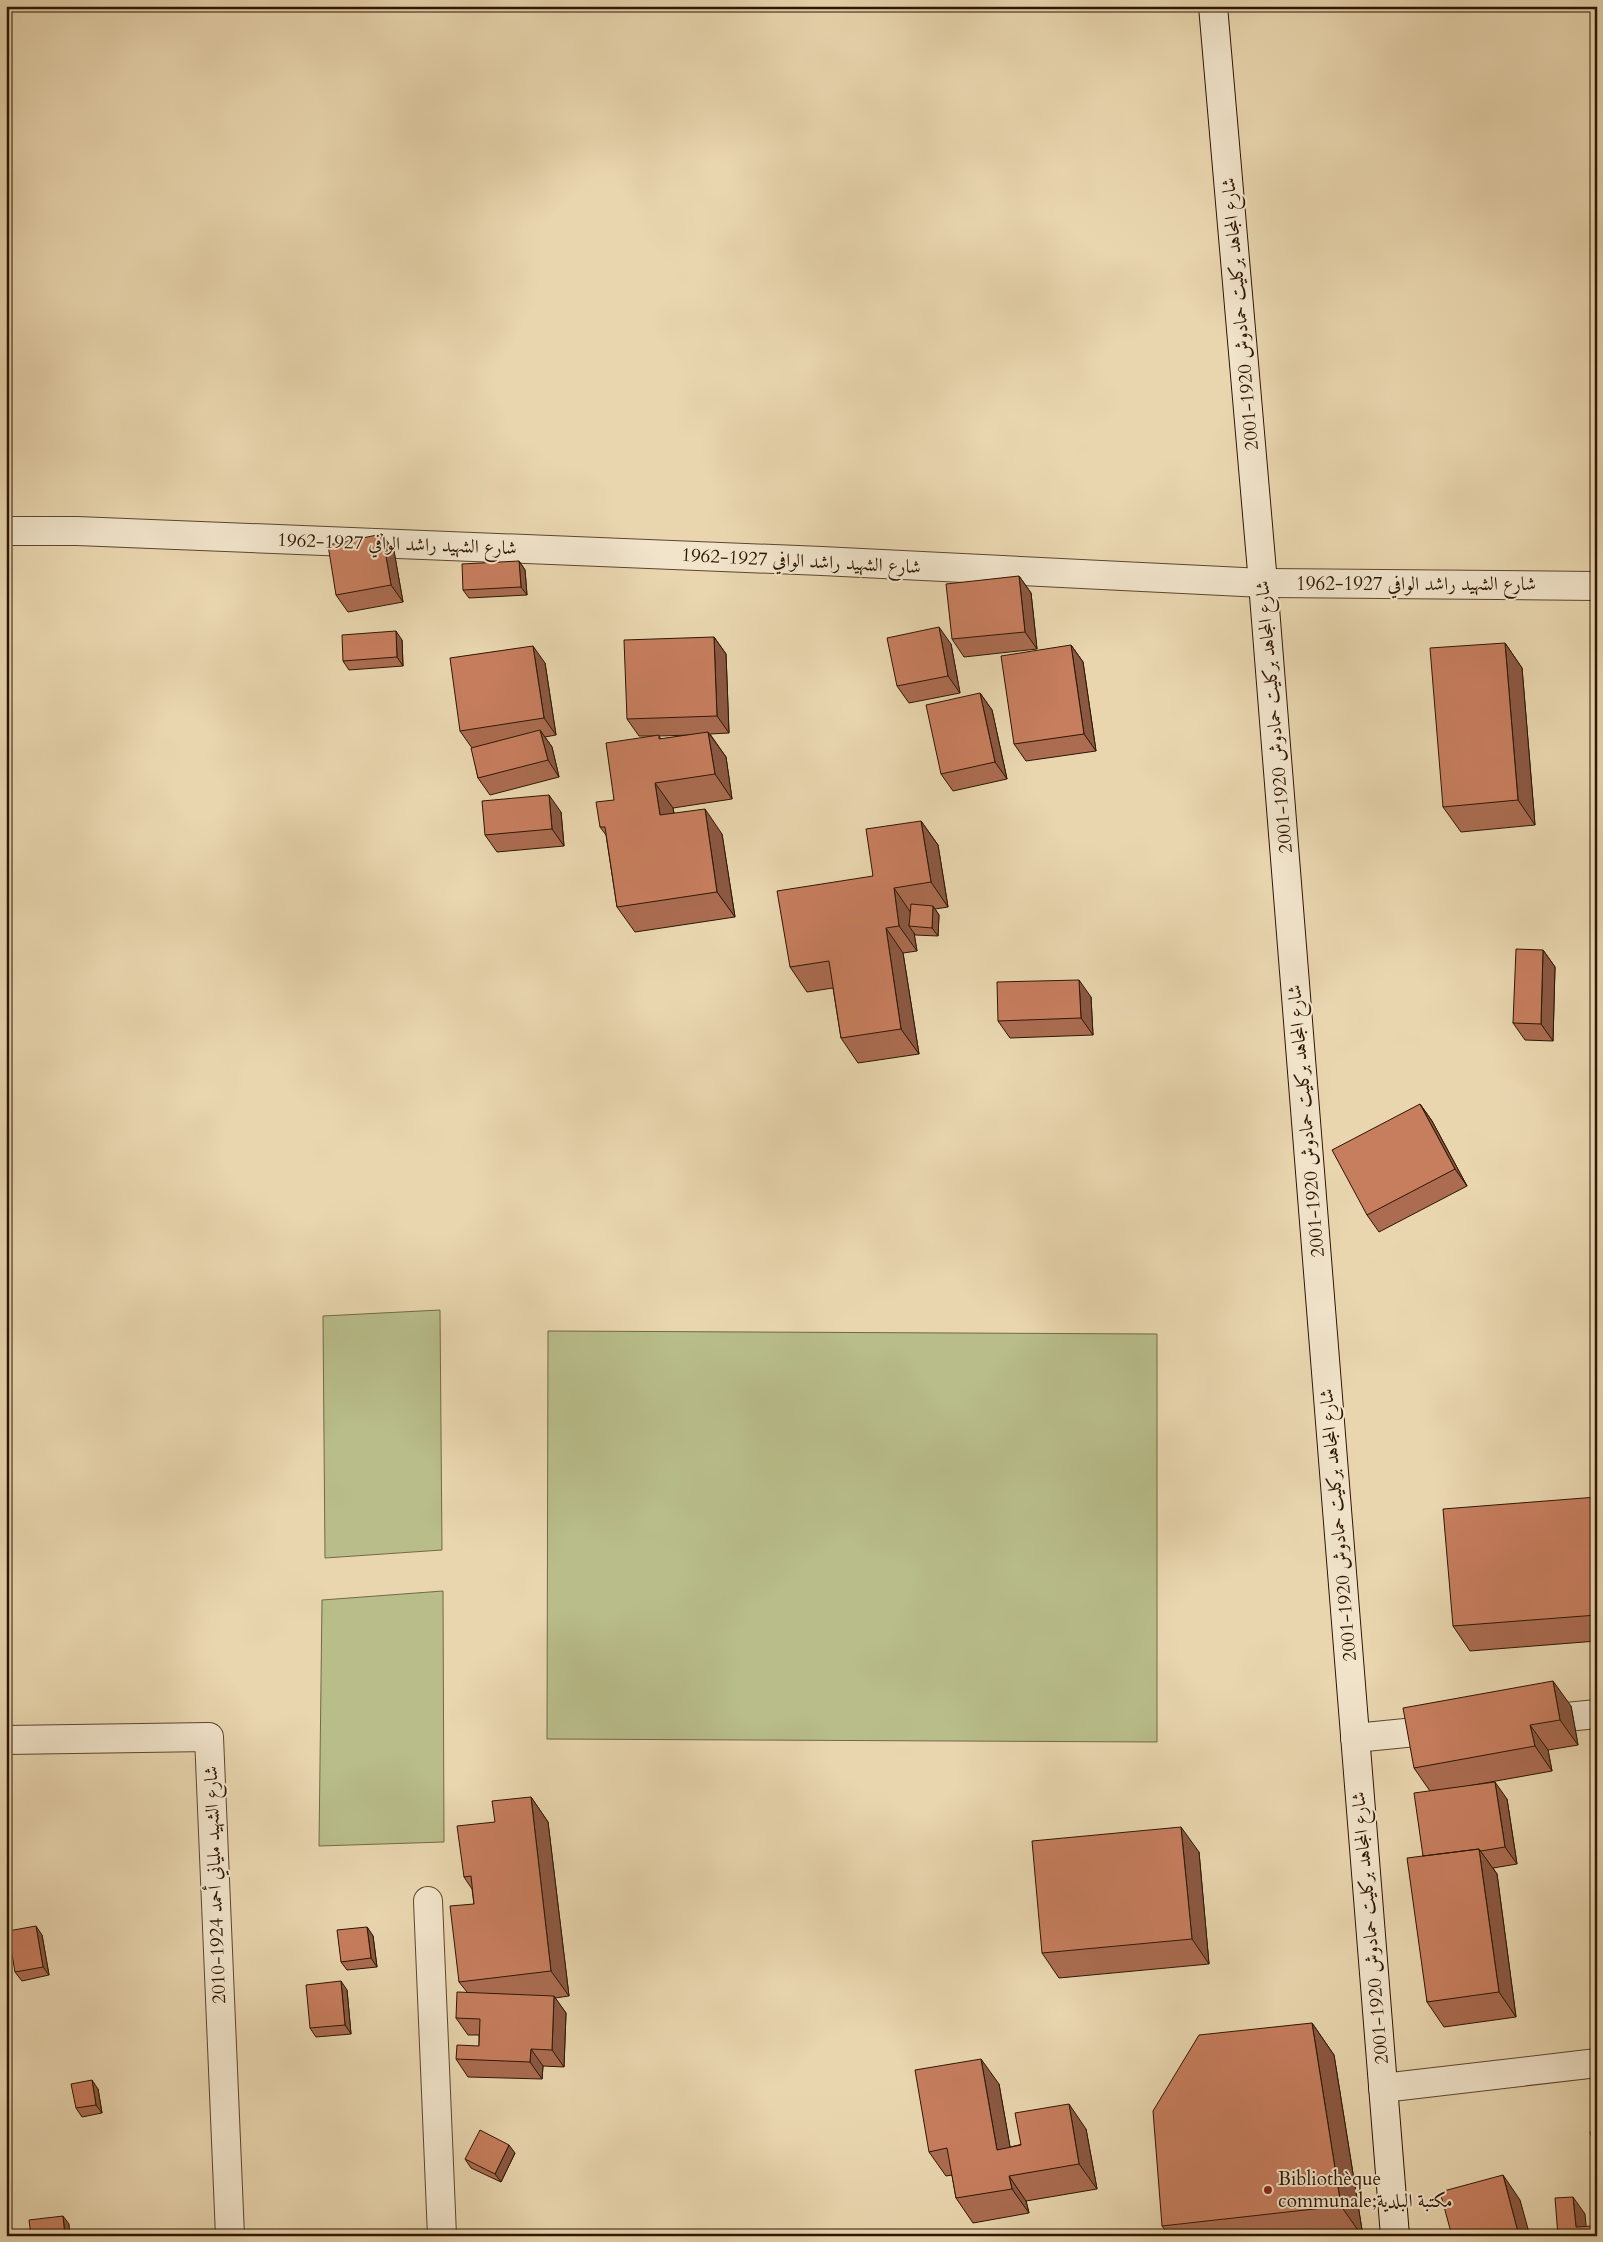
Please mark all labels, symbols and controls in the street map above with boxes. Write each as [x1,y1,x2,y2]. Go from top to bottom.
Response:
street label: شارع المجاهد بركليت حمادوش 1920-2001 [1215,176,1267,451]
street label: شارع الشهيد راشد الوافي 1927-1962 [277,527,517,563]
street label: شارع الشهيد راشد الوافي 1927-1962 [680,542,921,582]
street label: شارع الشهيد راشد الوافي 1927-1962 [1296,571,1536,599]
street label: شارع المجاهد بركليت حمادوش 1920-2001 [1249,579,1301,854]
street label: شارع المجاهد بركليت حمادوش 1920-2001 [1281,983,1333,1258]
street label: شارع المجاهد بركليت حمادوش 1920-2001 [1313,1387,1365,1662]
street label: شارع الشهيد ملياني أحمد 1924-2010 [198,1766,234,2004]
street label: شارع المجاهد بركليت حمادوش 1920-2001 [1345,1790,1397,2065]
place label: Bibliothèque communale;مكتبة البلدية [1278,2166,1453,2214]
marker: Bibliothèque communale;مكتبة البلدية [1262,2184,1274,2196]

